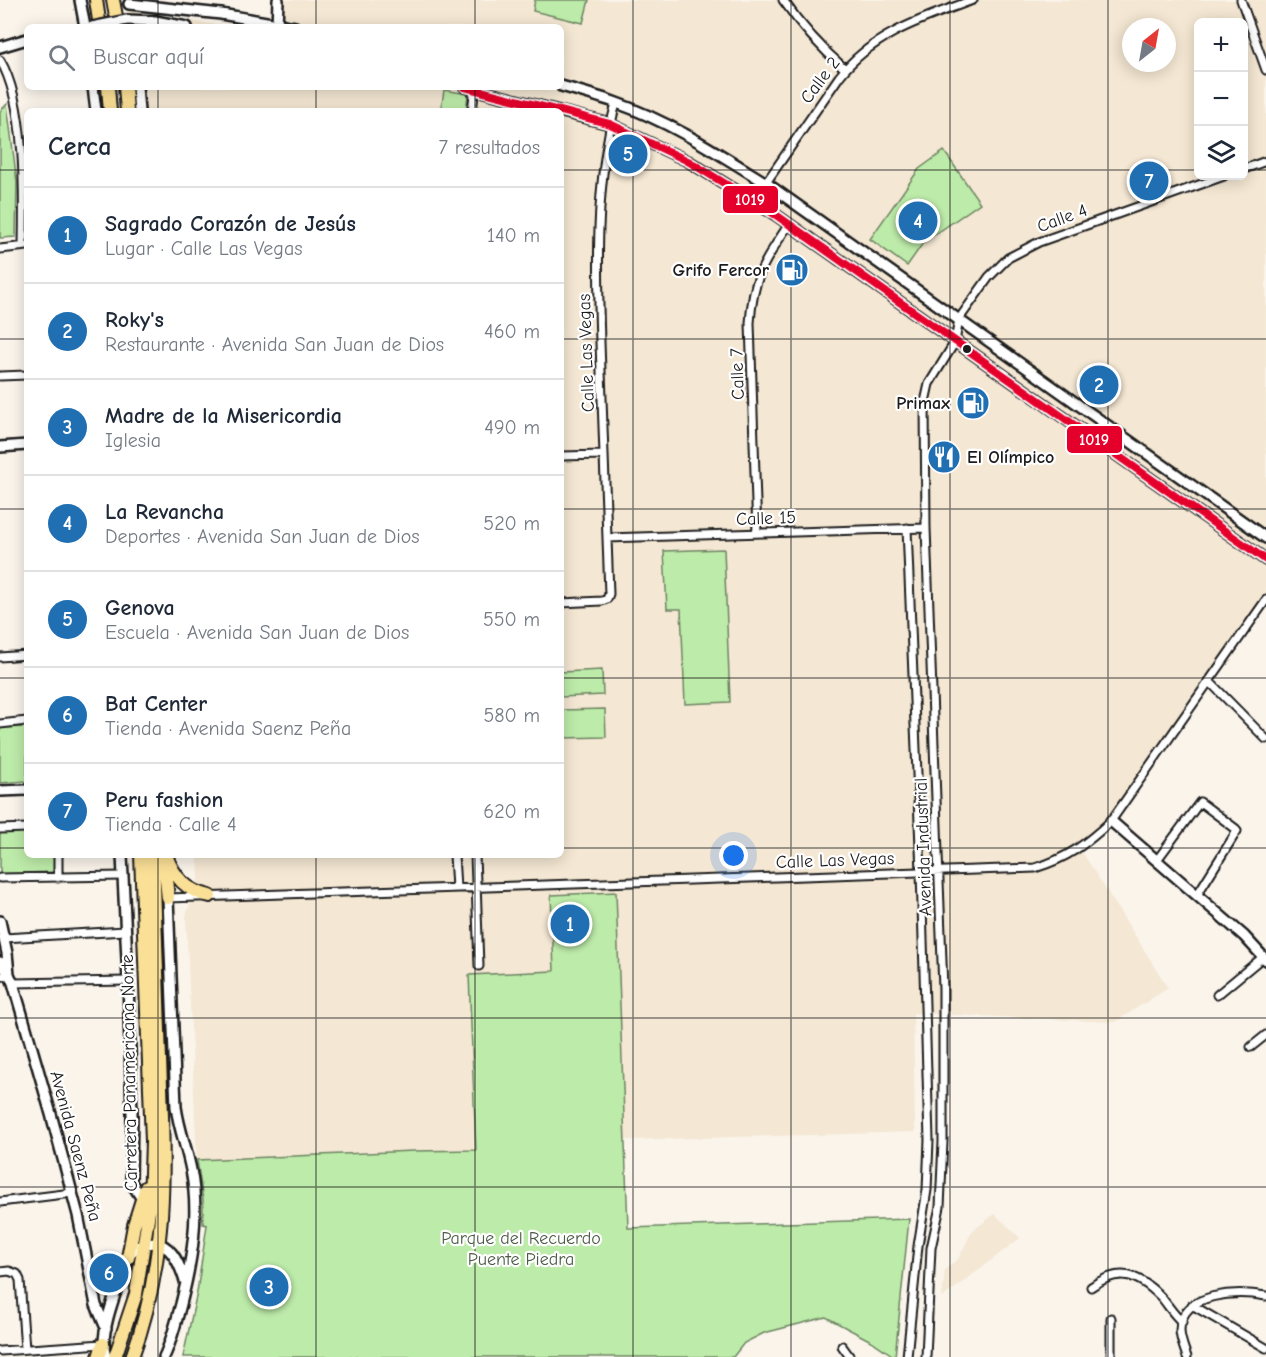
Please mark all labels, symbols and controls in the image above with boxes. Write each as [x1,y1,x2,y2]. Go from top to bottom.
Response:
north arrow [1122,18,1176,72]
map controls [1194,18,1248,180]
button: + [1194,18,1248,72]
search box [24,24,564,90]
icon: search [45,41,78,74]
text: Buscar aquí [93,44,204,70]
street label: Calle 2 [796,53,845,108]
button: − [1194,72,1248,126]
button: layers [1194,126,1248,180]
text: Cerca [48,132,112,162]
pin: 5 [608,132,648,176]
text: 7 resultados [439,136,540,159]
pin: 7 [1130,158,1168,204]
line badge: 1019 [722,185,779,214]
text: 1019 [735,191,765,209]
pin: 4 [898,198,938,244]
street label: Calle 4 [1034,200,1090,237]
text: Sagrado Corazón de Jesús [105,211,356,237]
text: 1 [64,224,71,247]
text: 140 m [487,224,540,247]
text: Lugar · Calle Las Vegas [105,237,303,260]
fuel station icon: Grifo Fercor [774,252,810,288]
place label: Grifo Fercor [673,260,770,281]
street label: Calle Las Vegas [574,293,599,413]
text: Roky's [105,307,164,333]
text: 2 [63,320,72,343]
text: 460 m [484,320,540,343]
text: Restaurante · Avenida San Juan de Dios [105,333,444,356]
unlabelled marker [961,343,973,355]
street label: Calle 7 [726,347,749,400]
pin: 2 [1080,362,1118,408]
fuel station icon: Primax [955,385,991,421]
place label: Primax [896,393,950,414]
text: Madre de la Misericordia [105,403,342,429]
text: 3 [63,416,72,439]
text: 490 m [484,416,540,439]
line badge: 1019 [1066,425,1123,454]
text: Iglesia [105,429,161,452]
text: 1019 [1079,431,1109,449]
restaurant icon: El Olímpico [926,439,962,475]
place label: El Olímpico [967,447,1054,468]
text: La Revancha [105,499,224,525]
street label: Calle 15 [736,507,796,530]
text: 4 [63,512,72,535]
text: 520 m [483,512,540,535]
text: Deportes · Avenida San Juan de Dios [105,525,420,548]
text: Genova [105,595,175,621]
text: 5 [62,608,73,631]
text: 550 m [483,608,540,631]
text: Escuela · Avenida San Juan de Dios [105,621,409,644]
text: Bat Center [105,691,207,717]
text: 6 [62,704,73,727]
text: 580 m [483,704,540,727]
text: Tienda · Avenida Saenz Peña [105,717,351,740]
street label: Avenida Industrial [911,777,936,916]
text: Peru fashion [105,787,224,813]
text: 7 [63,800,72,823]
text: 620 m [483,800,540,823]
text: Tienda · Calle 4 [105,813,237,836]
your location [719,841,748,870]
street label: Calle Las Vegas [775,848,895,873]
pin: 1 [550,902,590,946]
street label: Carretera Panamericana Norte [117,954,142,1192]
street label: Avenida Saenz Peña [45,1068,106,1224]
park label: Parque del Recuerdo Puente Piedra [441,1228,601,1270]
pin: 6 [90,1250,128,1296]
pin: 3 [250,1264,288,1310]

